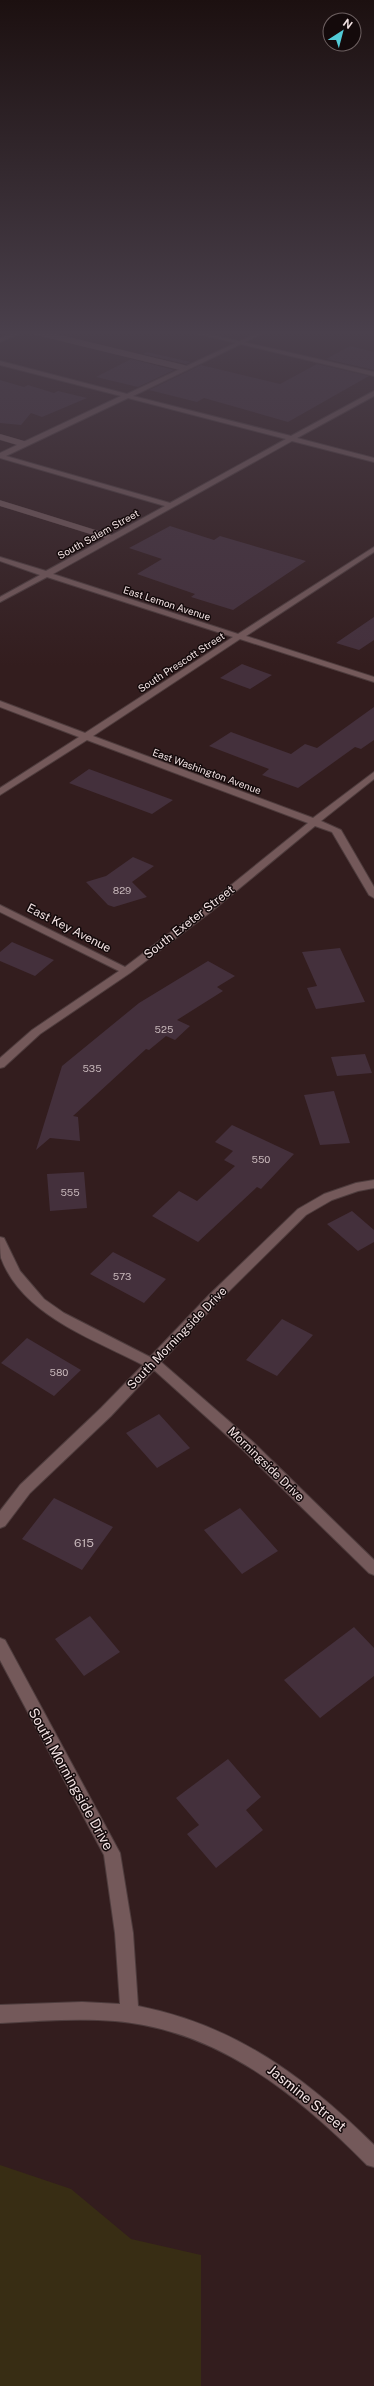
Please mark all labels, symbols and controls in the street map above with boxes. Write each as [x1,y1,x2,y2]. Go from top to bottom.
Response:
north arrow [322,12,362,52]
text: N [341,17,355,31]
street label: South Salem Street [55,507,141,561]
street label: East Lemon Avenue [122,583,212,623]
street label: South Prescott Street [135,629,227,695]
street label: East Washington Avenue [151,746,263,796]
street label: South Exeter Street [141,882,237,962]
house number: 829 [113,884,131,896]
street label: East Key Avenue [25,901,114,955]
house number: 525 [155,1023,173,1035]
house number: 535 [82,1062,102,1074]
house number: 550 [252,1153,270,1165]
house number: 555 [60,1186,80,1198]
house number: 573 [113,1270,131,1282]
street label: South Morningside Drive [124,1284,230,1392]
house number: 580 [50,1366,68,1378]
street label: Morningside Drive [225,1424,307,1504]
house number: 615 [74,1536,94,1550]
street label: South Morningside Drive [25,1705,117,1853]
street label: Jasmine Street [265,2062,349,2134]

